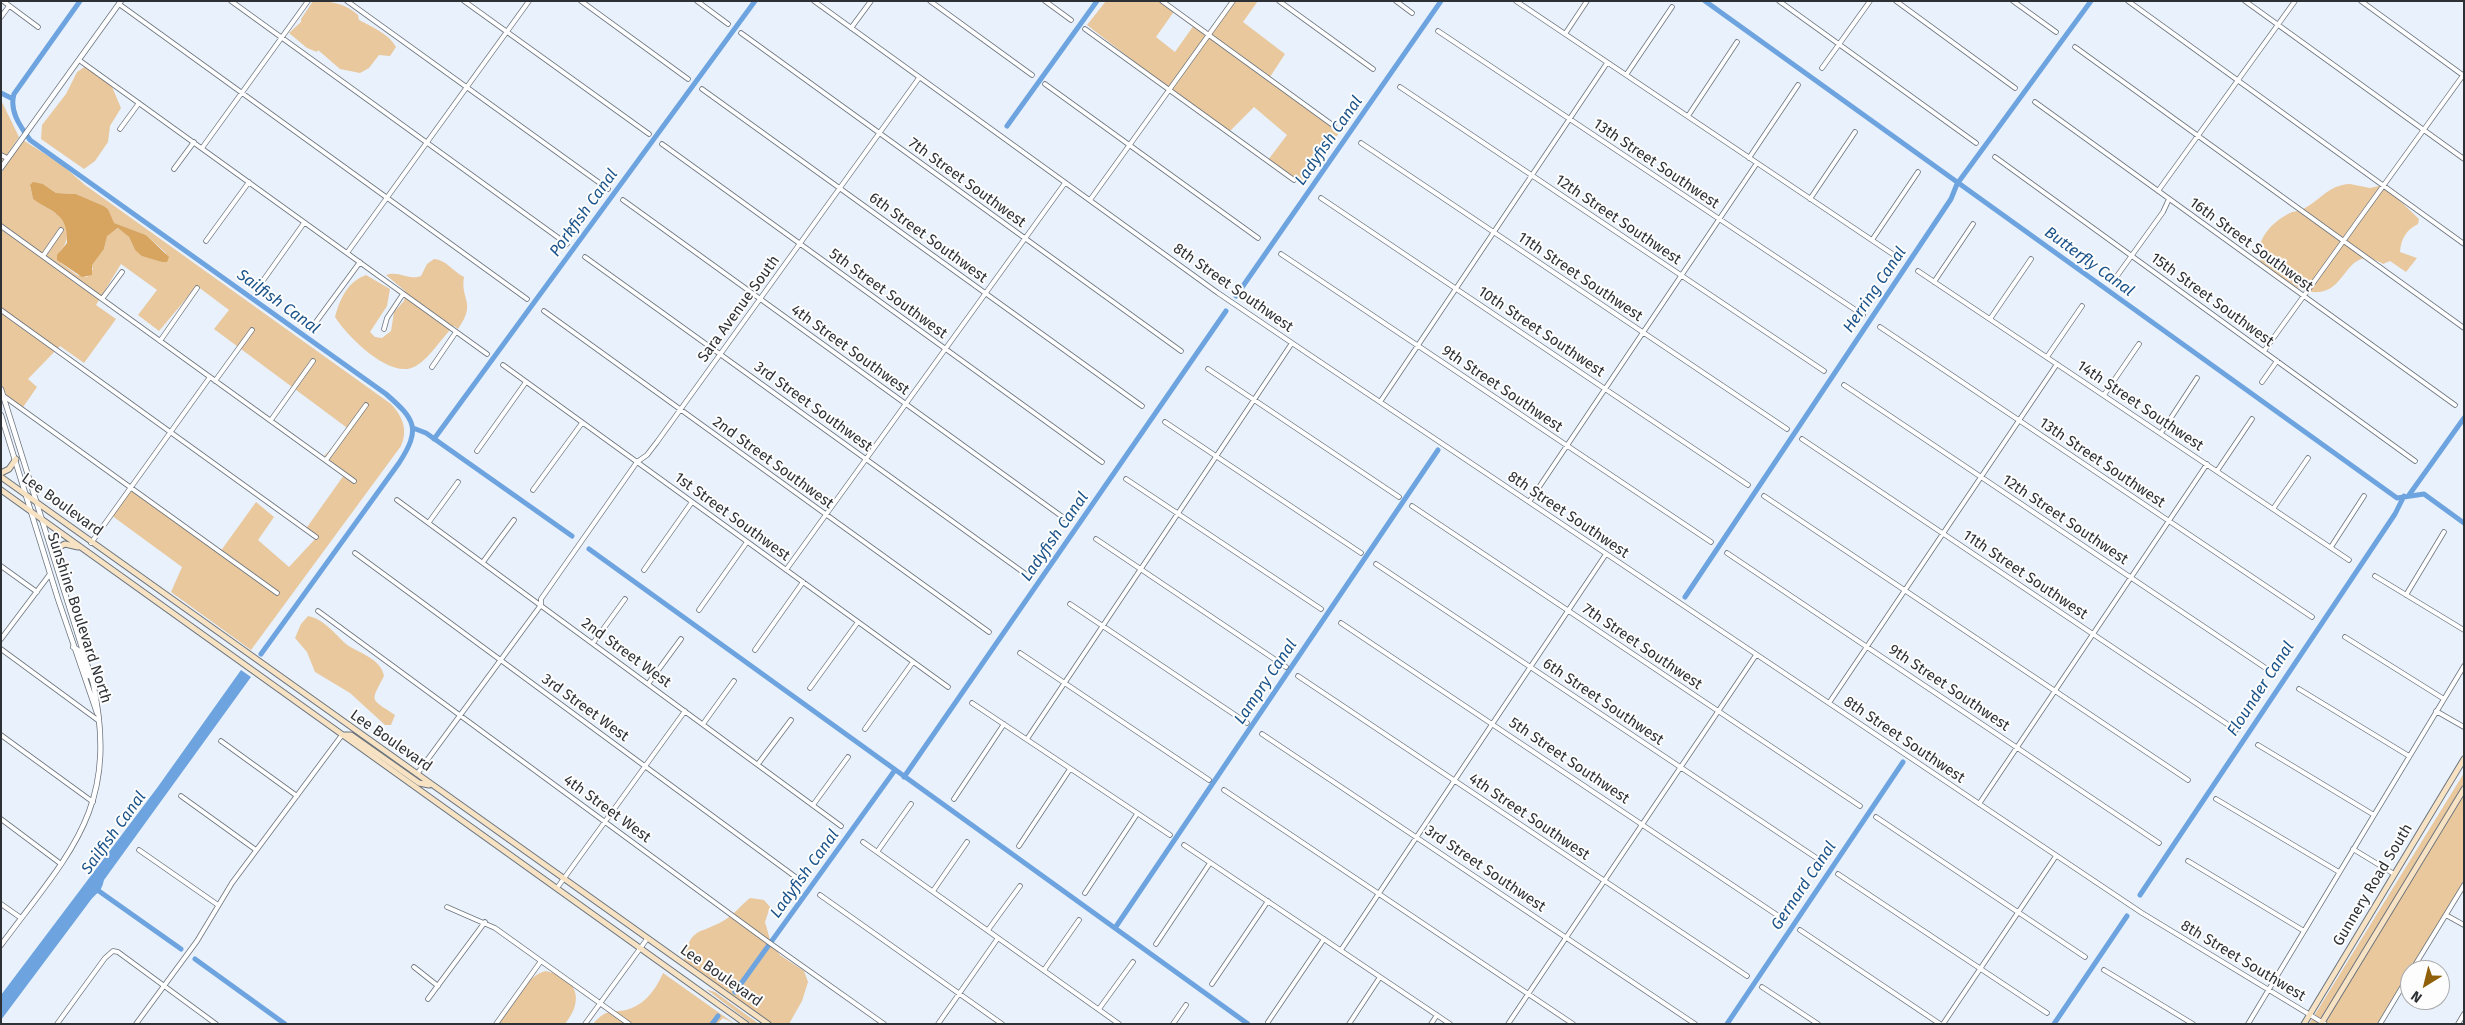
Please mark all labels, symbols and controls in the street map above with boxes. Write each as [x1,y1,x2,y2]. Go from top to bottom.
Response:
water label: Ladyfish Canal [1291,93,1367,189]
street label: 13th Street Southwest [1590,115,1722,213]
street label: 7th Street Southwest [905,134,1029,232]
water label: Porkfish Canal [546,165,622,261]
street label: 12th Street Southwest [1552,171,1684,269]
street label: 6th Street Southwest [865,189,991,287]
street label: 16th Street Southwest [2186,194,2316,296]
water label: Butterfly Canal [2040,223,2138,301]
street label: 11th Street Southwest [1514,228,1646,326]
street label: 8th Street Southwest [1170,240,1296,336]
water label: Herring Canal [1839,244,1911,336]
street label: 5th Street Southwest [825,245,951,343]
street label: 15th Street Southwest [2147,249,2277,351]
street label: Sara Avenue South [694,252,784,366]
water label: Sailfish Canal [233,266,323,338]
street label: 10th Street Southwest [1474,283,1608,381]
street label: 4th Street Southwest [787,301,913,399]
street label: 9th Street Southwest [1438,342,1566,436]
street label: 14th Street Southwest [2073,357,2207,455]
street label: 3rd Street Southwest [750,358,876,456]
street label: 2nd Street Southwest [709,413,837,513]
street label: 13th Street Southwest [2036,414,2168,512]
street label: 8th Street Southwest [1504,468,1632,562]
street label: Lee Boulevard [18,469,106,541]
street label: 1st Street Southwest [671,469,793,565]
street label: 12th Street Southwest [1999,471,2131,569]
water label: Ladyfish Canal [1017,489,1093,585]
street label: 11th Street Southwest [1959,526,2091,624]
street label: Sunshine Boulevard North [43,530,115,706]
street label: 7th Street Southwest [1579,600,1705,694]
street label: 2nd Street West [578,614,674,692]
water label: Lampry Canal [1231,636,1301,728]
water label: Flounder Canal [2223,638,2299,740]
street label: 9th Street Southwest [1885,641,2013,735]
street label: 6th Street Southwest [1539,655,1667,749]
street label: 3rd Street West [538,670,632,746]
street label: 8th Street Southwest [1840,693,1968,787]
street label: Lee Boulevard [346,706,436,776]
street label: 5th Street Southwest [1505,714,1633,808]
street label: 4th Street Southwest [1465,770,1593,864]
street label: 4th Street West [560,771,654,847]
water label: Sailfish Canal [78,788,150,878]
street label: Gunnery Road South [2329,821,2417,949]
street label: 3rd Street Southwest [1421,822,1549,916]
water label: Ladyfish Canal [767,826,843,922]
water label: Gernard Canal [1767,838,1841,934]
street label: 8th Street Southwest [2177,917,2309,1005]
street label: Lee Boulevard [676,941,766,1011]
north arrow [2400,960,2450,1010]
text: N [2408,987,2425,1006]

